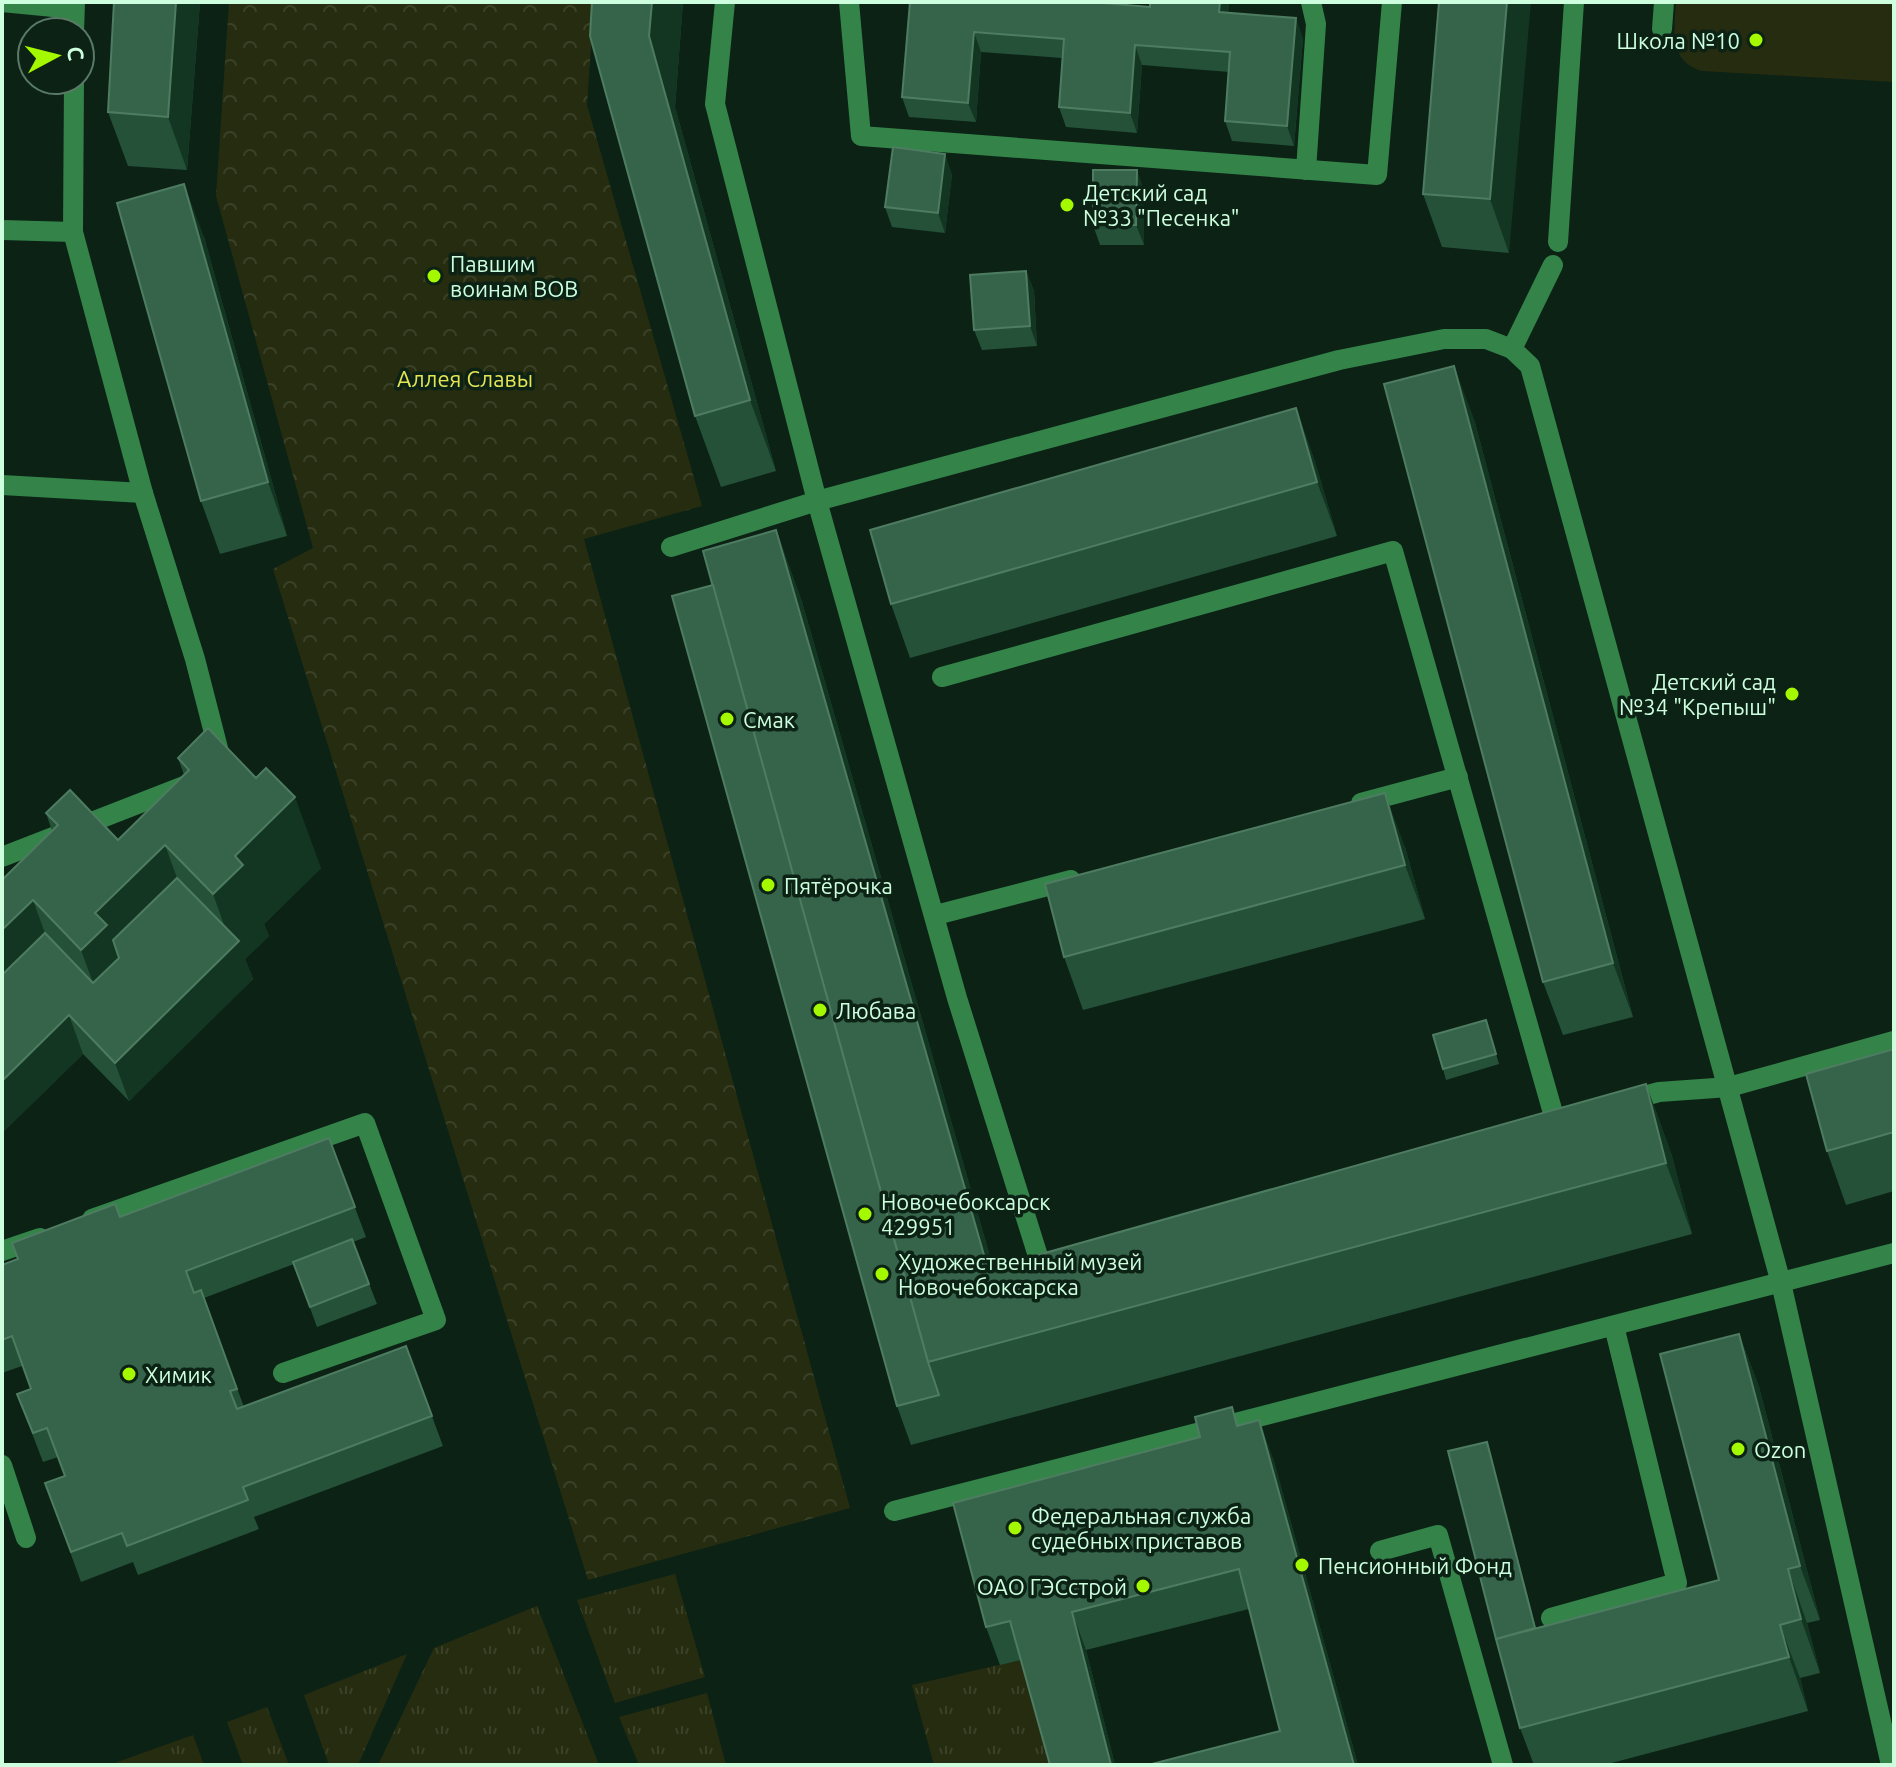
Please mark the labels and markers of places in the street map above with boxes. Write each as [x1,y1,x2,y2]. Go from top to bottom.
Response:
place label: Школа №10 [1617,28,1740,53]
marker: Школа №10 [1747,31,1765,49]
place label: Детский сад №33 "Песенка" [1083,180,1239,230]
marker: Детский сад №33 "Песенка" [1058,196,1076,214]
place label: Павшим воинам ВОВ [450,251,578,301]
marker: Павшим воинам ВОВ [425,267,443,285]
place label: Детский сад №34 "Крепыш" [1619,669,1776,719]
marker: Детский сад №34 "Крепыш" [1783,685,1801,703]
place label: Смак [743,707,795,732]
marker: Смак [718,710,736,728]
place label: Пятёрочка [784,873,893,898]
marker: Пятёрочка [759,876,777,894]
place label: Любава [836,998,916,1023]
marker: Любава [811,1001,829,1019]
place label: Новочебоксарск 429951 [881,1189,1051,1239]
marker: Новочебоксарск 429951 [856,1205,874,1223]
place label: Художественный музей Новочебоксарска [898,1249,1142,1299]
marker: Художественный музей Новочебоксарска [873,1265,891,1283]
place label: Химик [145,1362,212,1387]
marker: Химик [120,1365,138,1383]
place label: Ozon [1754,1437,1806,1462]
marker: Ozon [1729,1440,1747,1458]
place label: Федеральная служба судебных приставов [1031,1503,1251,1553]
marker: Федеральная служба судебных приставов [1006,1519,1024,1537]
place label: Пенсионный Фонд [1318,1553,1512,1578]
marker: Пенсионный Фонд [1293,1556,1311,1574]
place label: ОАО ГЭСстрой [977,1574,1127,1599]
marker: ОАО ГЭСстрой [1134,1577,1152,1595]

